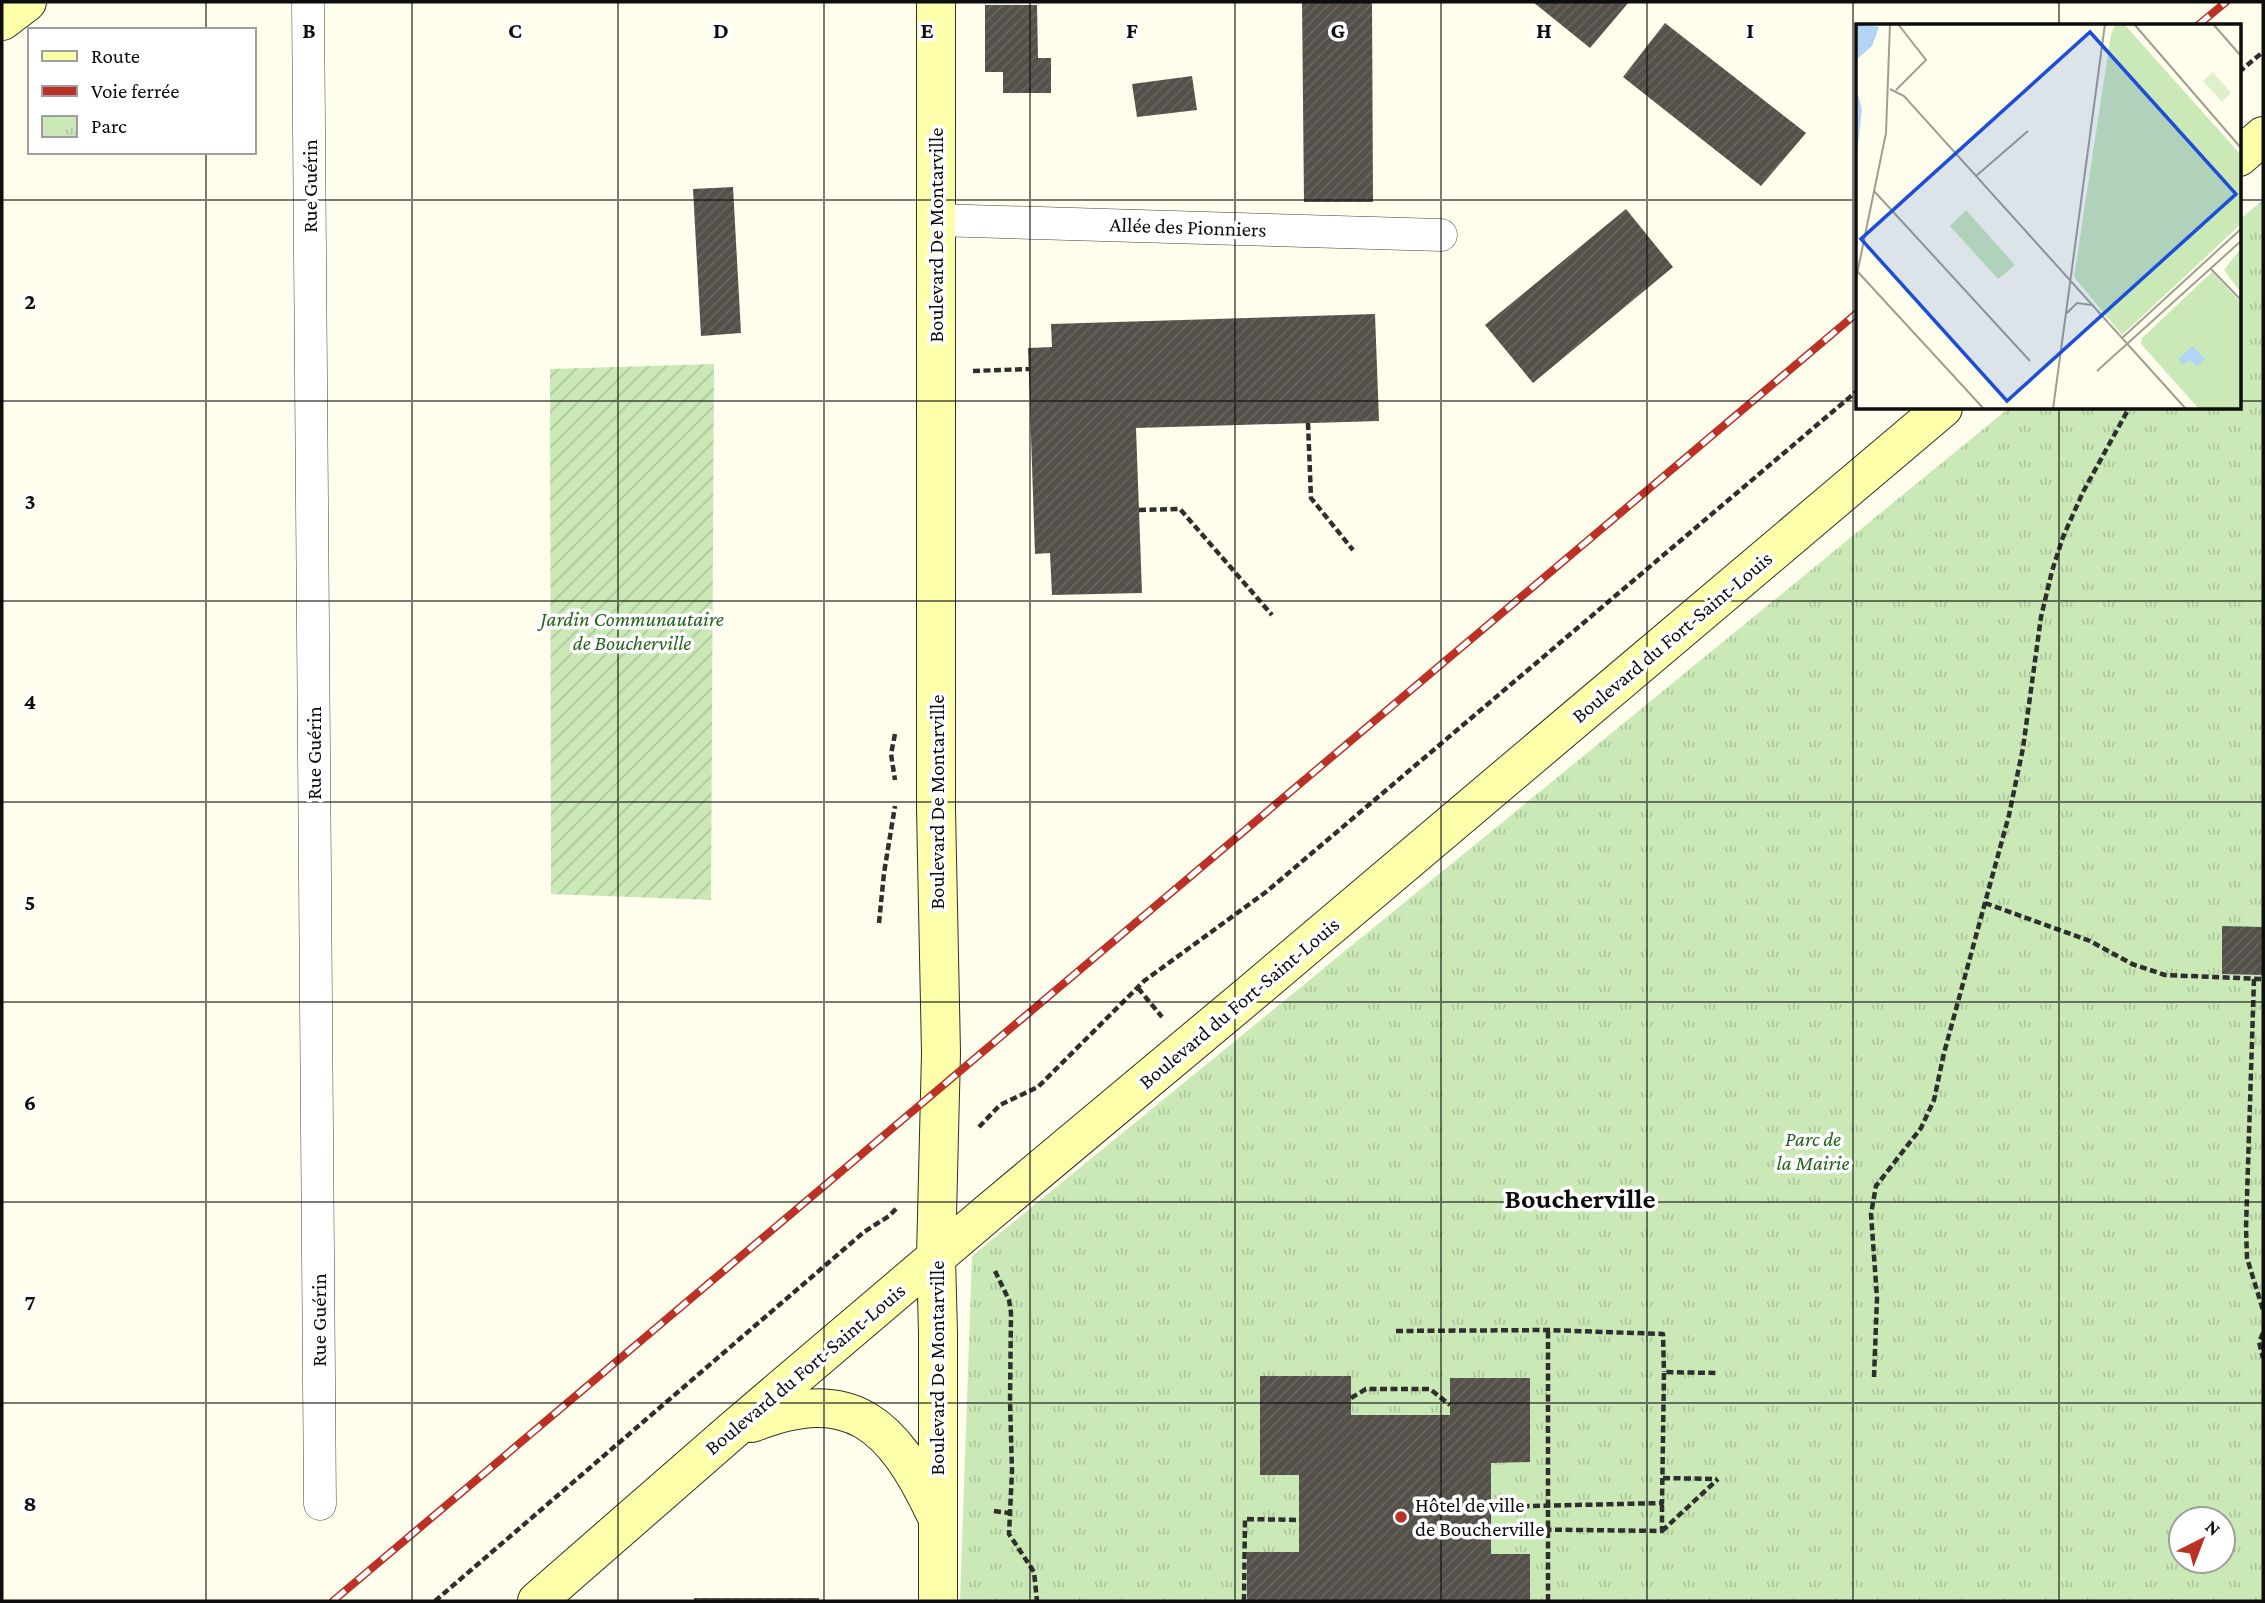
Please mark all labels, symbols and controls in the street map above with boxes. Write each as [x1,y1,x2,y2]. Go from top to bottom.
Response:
text: B [302,17,316,43]
text: C [508,17,522,43]
text: D [713,17,729,43]
text: E [920,17,934,43]
text: F [1126,17,1138,43]
text: G [1331,17,1346,43]
text: H [1536,17,1552,43]
text: I [1746,17,1754,43]
inset map [1856,24,2240,410]
legend [28,28,256,154]
text: Route [91,44,140,68]
text: Voie ferrée [91,79,179,103]
text: Parc [91,114,127,138]
street label: Boulevard De Montarville [924,128,948,342]
street label: Rue Guérin [298,139,322,233]
street label: Allée des Pionniers [1109,212,1267,242]
text: 2 [24,288,36,314]
text: 3 [24,488,36,514]
street label: Boulevard du Fort-Saint-Louis [1567,546,1777,728]
park label: Jardin Communautaire de Boucherville [536,607,724,655]
text: 4 [24,688,36,714]
street label: Boulevard De Montarville [925,695,949,909]
street label: Rue Guérin [302,706,326,800]
text: 5 [24,889,36,915]
street label: Boulevard du Fort-Saint-Louis [1134,912,1344,1094]
text: 6 [24,1089,36,1115]
park label: Parc de la Mairie [1777,1127,1849,1175]
district label: Boucherville [1504,1183,1656,1214]
street label: Boulevard De Montarville [925,1261,949,1475]
street label: Rue Guérin [307,1273,331,1367]
street label: Boulevard du Fort-Saint-Louis [700,1278,910,1460]
text: 7 [24,1289,36,1315]
text: 8 [23,1490,37,1516]
place label: Hôtel de ville de Boucherville [1415,1493,1544,1541]
north arrow [2167,1505,2237,1575]
marker: Hôtel de ville de Boucherville [1393,1509,1409,1525]
text: N [2201,1516,2225,1540]

